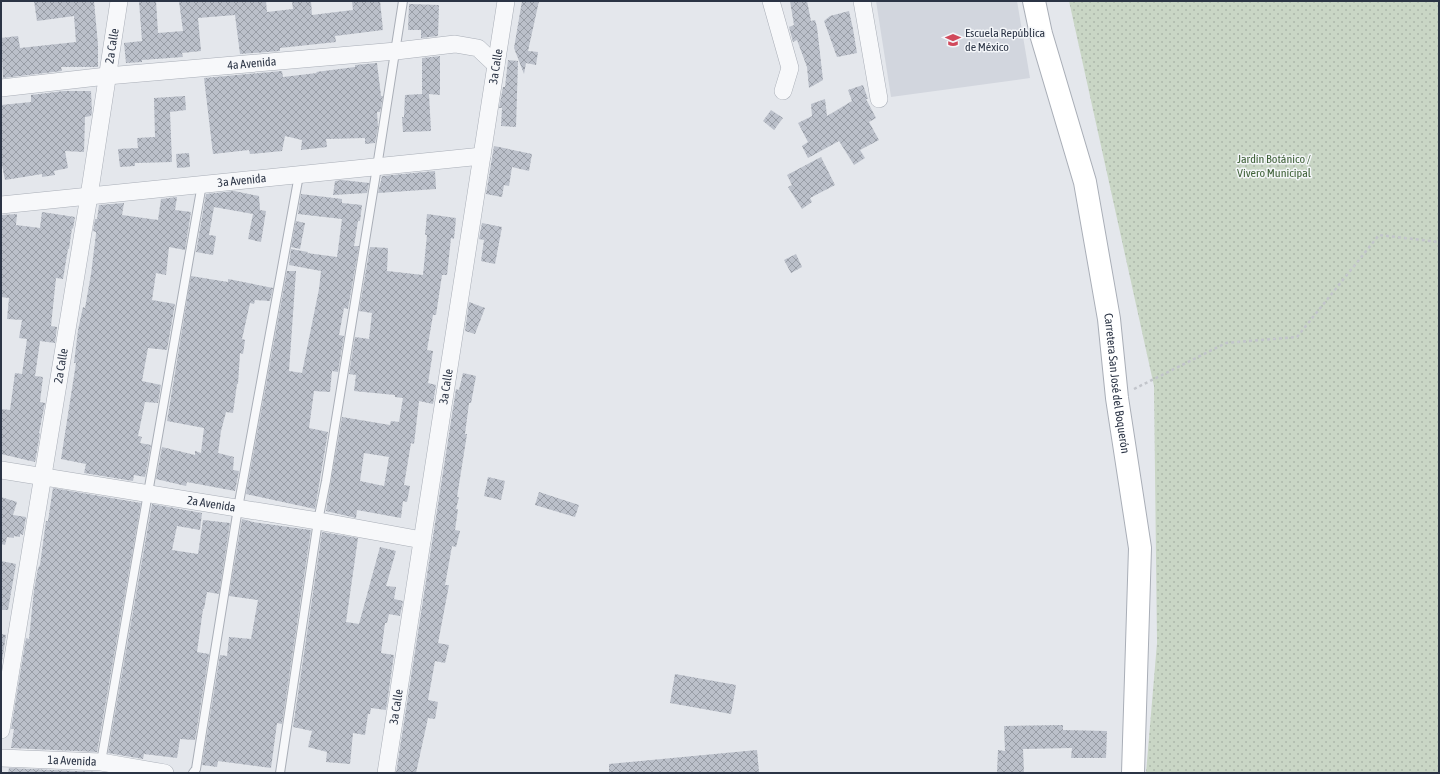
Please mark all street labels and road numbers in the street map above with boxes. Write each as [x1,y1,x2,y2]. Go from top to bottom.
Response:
street label: 2a Calle [102,27,122,65]
street label: 3a Calle [486,48,505,85]
street label: 4a Avenida [227,54,277,73]
street label: 3a Avenida [217,171,267,190]
street label: Carretera San José del Boquerón [1101,312,1132,454]
street label: 2a Calle [51,347,71,385]
street label: 3a Calle [436,368,456,405]
street label: 2a Avenida [186,493,237,515]
street label: 3a Calle [387,688,406,725]
street label: 1a Avenida [47,753,97,769]

